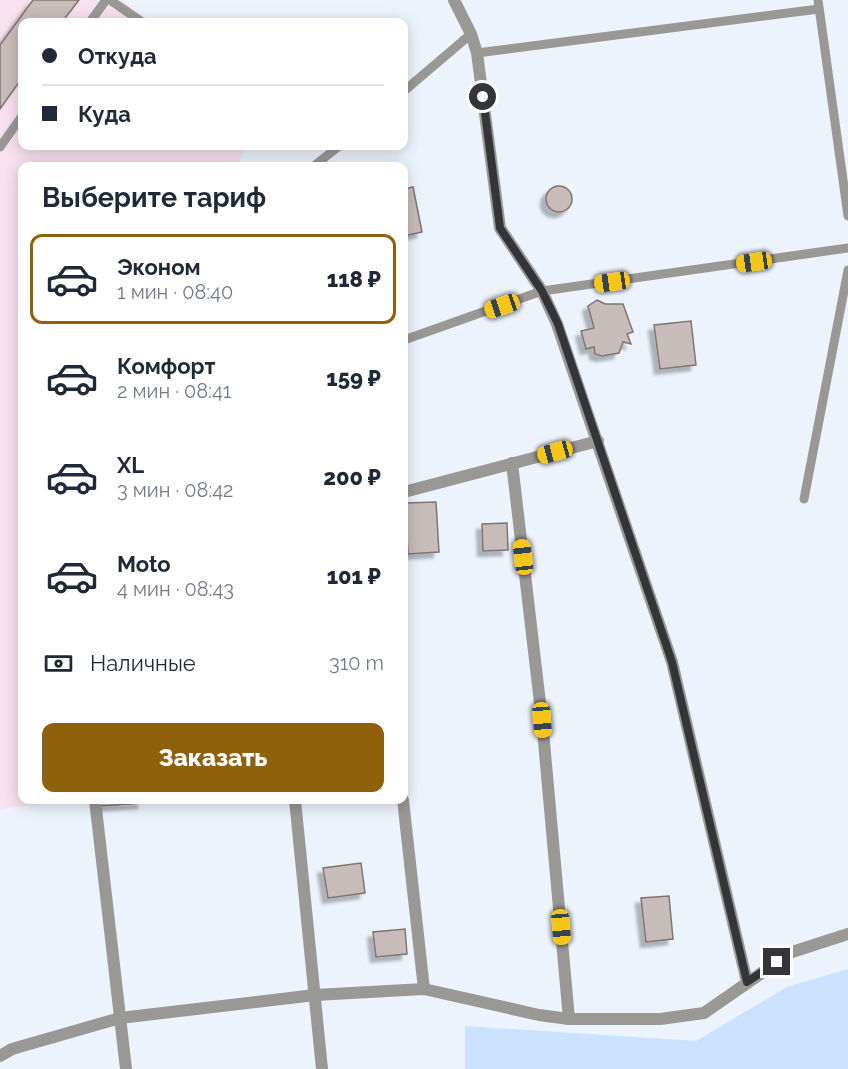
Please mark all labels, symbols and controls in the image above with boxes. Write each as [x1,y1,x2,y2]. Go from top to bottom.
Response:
text: Откуда [78,43,157,69]
route start [469,83,496,110]
text: Куда [78,101,131,127]
text: Выберите тариф [42,182,266,213]
car [735,251,773,273]
icon: car [45,252,99,306]
text: Эконом [117,254,201,280]
text: 118 ₽ [327,266,381,292]
car [593,271,631,293]
text: 1 мин · 08:40 [117,280,233,304]
car [482,292,522,320]
icon: car [45,351,99,405]
text: Комфорт [117,353,215,379]
text: 159 ₽ [326,365,381,391]
text: 2 мин · 08:41 [117,379,231,403]
car [535,439,575,465]
icon: car [45,450,99,504]
text: XL [117,452,144,478]
text: 200 ₽ [323,464,381,490]
text: 3 мин · 08:42 [117,478,234,502]
car [512,538,534,576]
icon: car [45,549,99,603]
text: Moto [117,551,171,577]
text: 101 ₽ [327,563,381,589]
text: 4 мин · 08:43 [117,577,234,601]
icon: cash [42,647,75,680]
text: Наличные [90,650,196,676]
text: 310 m [329,651,384,675]
car [531,701,553,739]
button: Заказать [42,723,384,792]
car [550,908,572,946]
route end [763,948,790,975]

